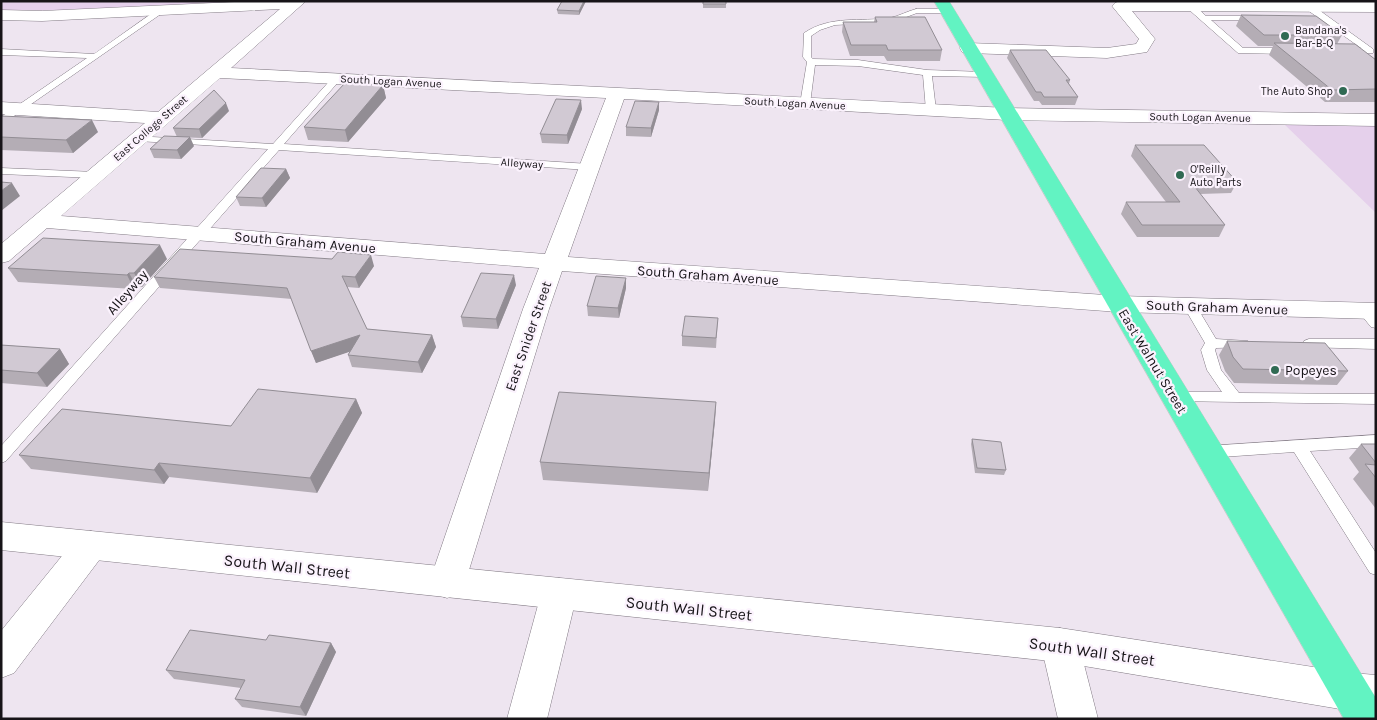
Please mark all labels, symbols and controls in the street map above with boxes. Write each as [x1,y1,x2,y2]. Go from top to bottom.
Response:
place label: Bandana's Bar-B-Q [1295,24,1347,50]
marker: Bandana's Bar-B-Q [1279,30,1291,42]
street label: South Logan Avenue [340,72,442,91]
place label: The Auto Shop [1261,85,1333,98]
marker: The Auto Shop [1337,85,1349,97]
street label: East College Street [111,93,190,164]
street label: South Logan Avenue [744,94,846,113]
street label: South Logan Avenue [1149,110,1251,125]
street label: Alleyway [500,156,544,171]
place label: O'Reilly Auto Parts [1190,163,1242,189]
marker: O'Reilly Auto Parts [1174,169,1186,181]
street label: South Graham Avenue [233,228,376,257]
street label: South Graham Avenue [637,262,779,289]
street label: Alleyway [103,266,152,318]
street label: East Snider Street [502,279,555,393]
street label: South Graham Avenue [1146,297,1288,318]
street label: East Walnut Street [1115,306,1191,417]
place label: Popeyes [1285,362,1337,379]
marker: Popeyes [1269,364,1281,376]
street label: South Wall Street [223,550,351,583]
street label: South Wall Street [625,592,753,625]
street label: South Wall Street [1028,633,1156,670]

